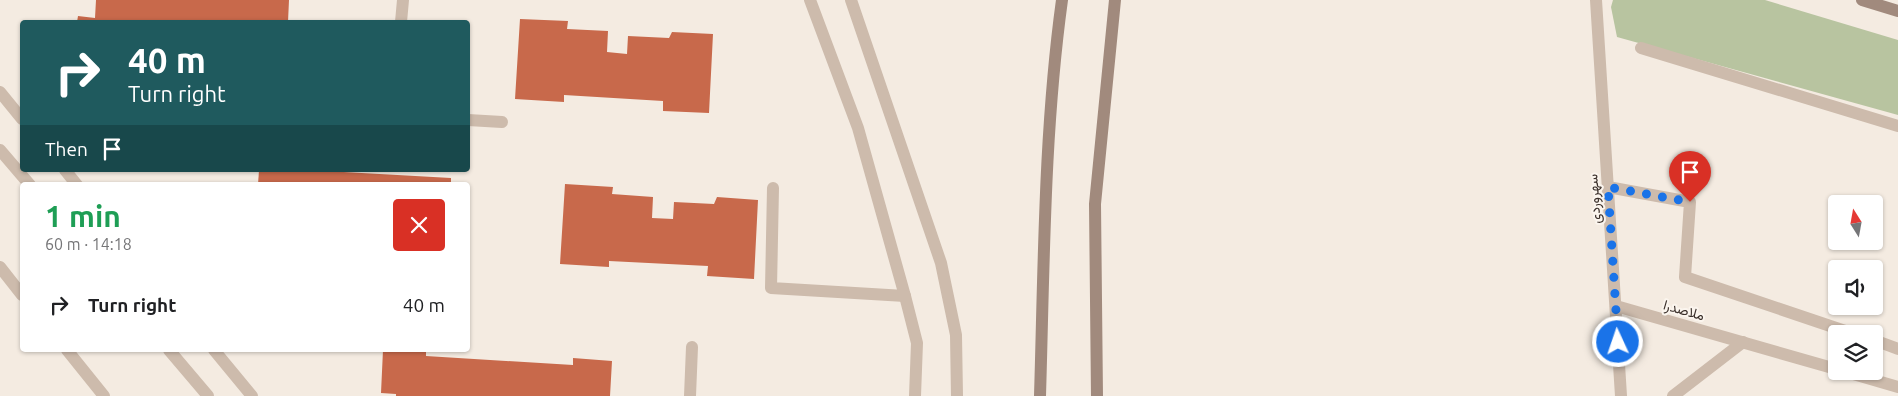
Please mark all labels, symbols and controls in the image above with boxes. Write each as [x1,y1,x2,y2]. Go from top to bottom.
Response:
icon: right [45,40,110,105]
text: 40 m [128,40,206,80]
text: Turn right [128,81,226,106]
icon: arrive [98,135,126,163]
text: Then [45,138,88,160]
pin [1669,151,1711,202]
icon: arrive [1676,158,1704,186]
street label: سهروردی [1584,174,1605,224]
north arrow [1828,195,1882,250]
map controls [1828,195,1883,380]
text: 1 min [45,199,121,233]
button: close [393,199,445,251]
text: 60 m · 14:18 [45,235,132,253]
button: sound [1828,260,1883,315]
icon: right [45,291,73,319]
text: Turn right [88,294,176,316]
text: 40 m [403,294,445,316]
street label: ملاصدرا [1661,297,1706,324]
position arrow [1591,315,1643,367]
button: layers [1828,325,1883,380]

